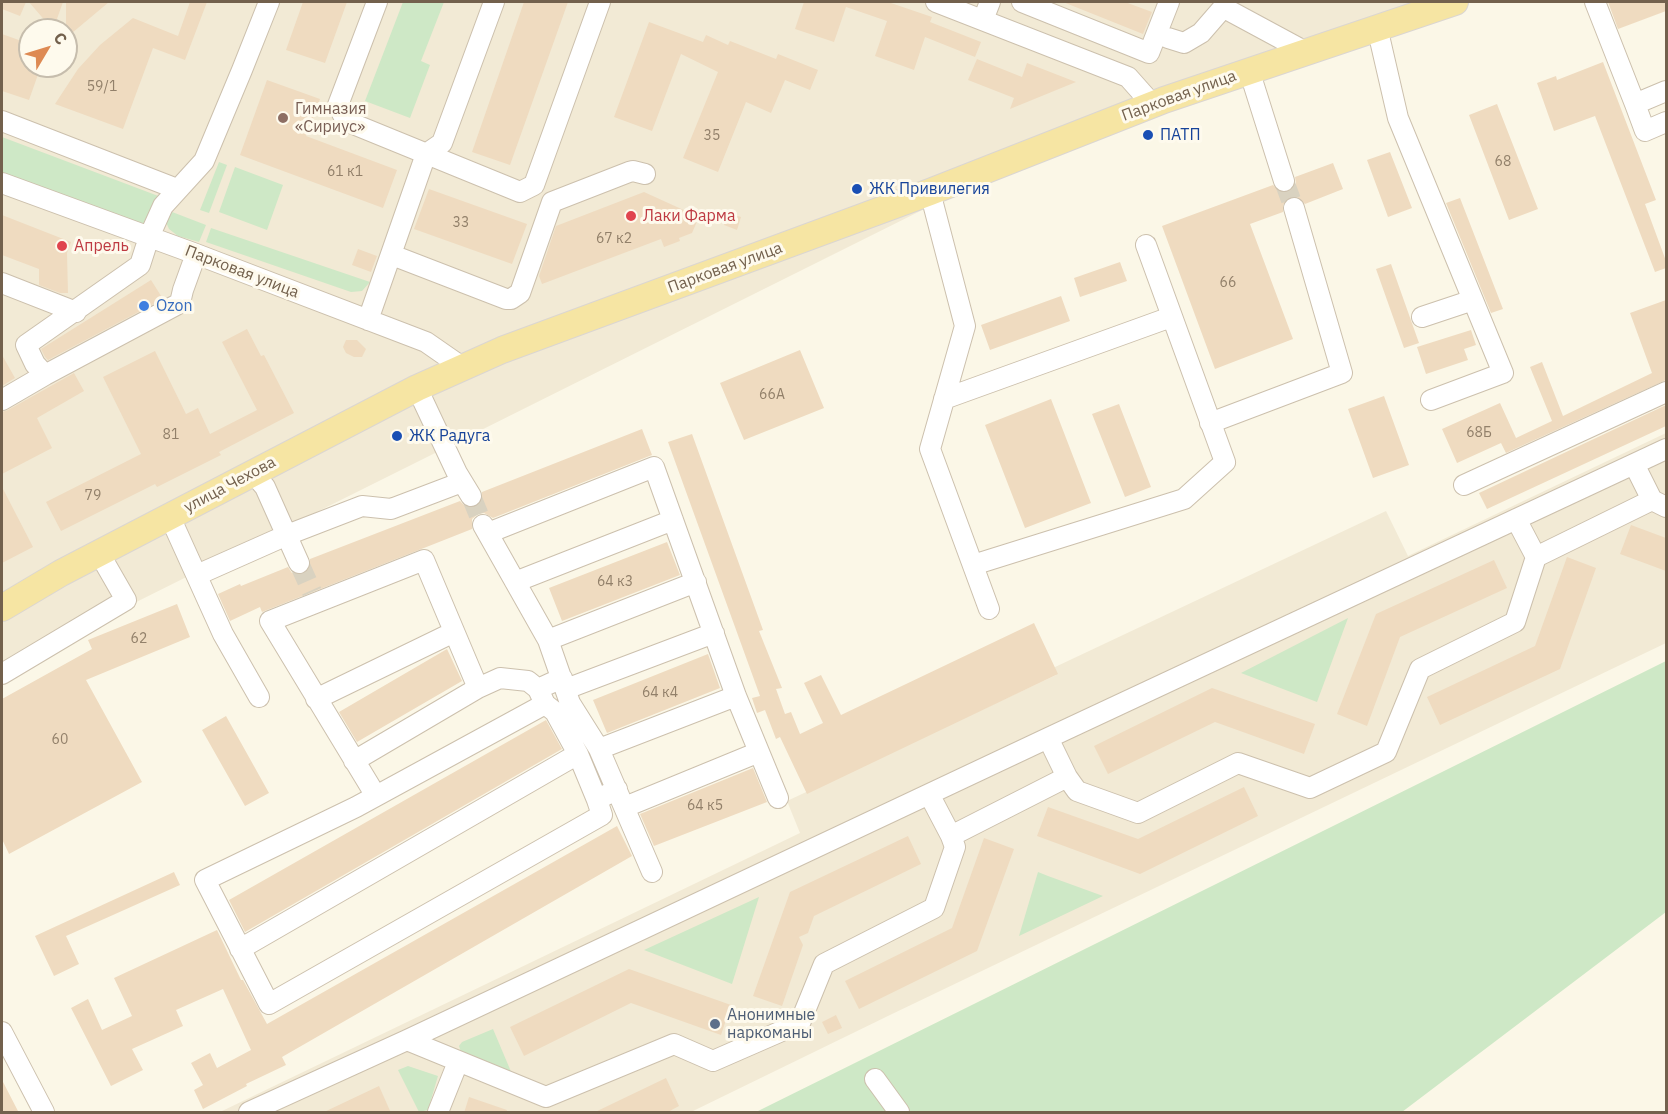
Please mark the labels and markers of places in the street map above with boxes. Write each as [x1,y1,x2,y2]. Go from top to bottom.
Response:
place label: Гимназия «Сириус» [295,99,367,137]
marker: Гимназия «Сириус» [276,111,290,125]
place label: ПАТП [1160,125,1201,145]
marker: ПАТП [1141,128,1155,142]
place label: ЖК Привилегия [869,179,990,199]
marker: ЖК Привилегия [850,182,864,196]
place label: Лаки Фарма [643,206,735,226]
marker: Лаки Фарма [624,209,638,223]
place label: Апрель [74,236,129,256]
marker: Апрель [55,239,69,253]
place label: Ozon [156,296,193,316]
marker: Ozon [137,299,151,313]
place label: ЖК Радуга [409,426,490,446]
marker: ЖК Радуга [390,429,404,443]
place label: Анонимные наркоманы [727,1005,815,1043]
marker: Анонимные наркоманы [708,1017,722,1031]

